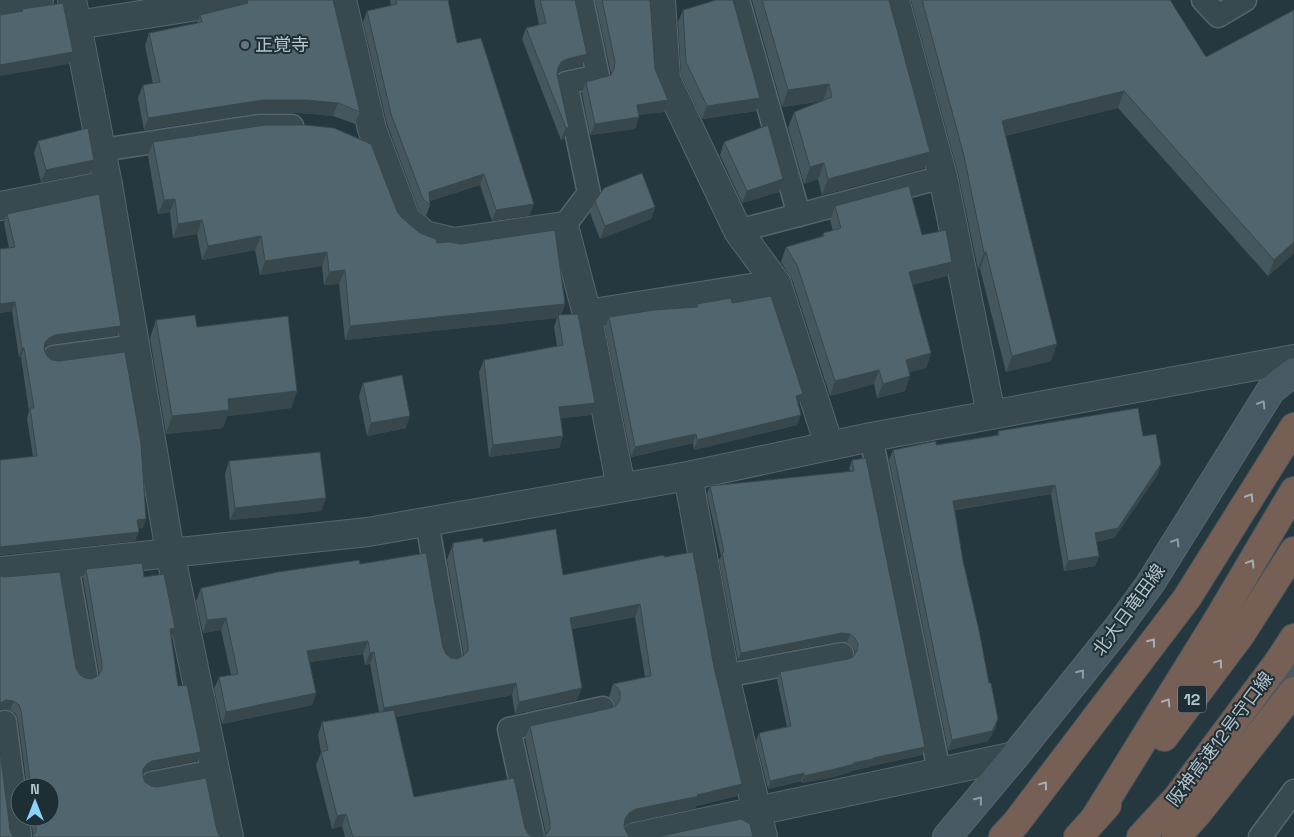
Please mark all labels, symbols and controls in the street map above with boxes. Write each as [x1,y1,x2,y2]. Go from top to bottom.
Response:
place label: 正覚寺 [255,33,309,56]
marker: 正覚寺 [239,39,251,51]
one-way arrow [1256,400,1265,410]
one-way arrow [1244,494,1253,503]
one-way arrow [1170,538,1179,548]
street label: 北大日竜田線 [1088,559,1170,660]
one-way arrow [1245,560,1255,569]
one-way arrow [1147,639,1155,648]
one-way arrow [1213,659,1222,669]
street label: 阪神高速12号守口線 [1162,667,1278,810]
one-way arrow [1075,670,1084,679]
road number: 12 [1178,686,1206,712]
one-way arrow [1160,699,1170,708]
north arrow [10,777,60,827]
text: N [30,780,40,798]
one-way arrow [1038,781,1047,791]
one-way arrow [974,797,982,806]

